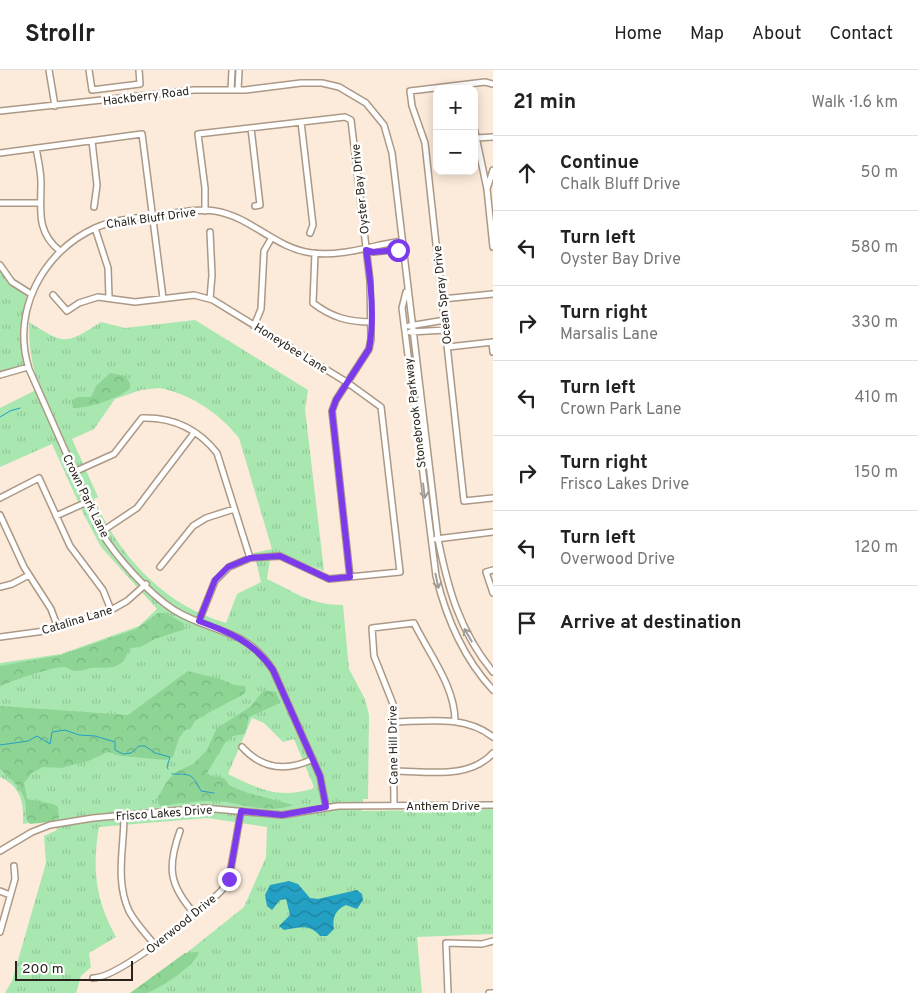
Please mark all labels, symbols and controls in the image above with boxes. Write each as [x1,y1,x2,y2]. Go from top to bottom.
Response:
text: Strollr [25,20,95,50]
text: Home [614,23,662,46]
text: Map [690,23,724,46]
text: About [752,23,801,46]
text: Contact [829,23,893,46]
street label: Hackberry Road [102,84,190,110]
map controls [433,85,478,175]
button: + [433,85,478,130]
text: 21 min [513,89,576,116]
text: Walk · 1.6 km [811,93,898,113]
button: − [433,130,478,175]
street label: Oyster Bay Drive [348,143,374,235]
text: Continue [560,151,639,175]
icon: ahead [513,159,541,187]
text: 50 m [861,163,898,183]
text: Chalk Bluff Drive [560,175,680,195]
street label: Chalk Bluff Drive [105,205,197,233]
text: Turn left [560,226,636,250]
icon: left [513,234,541,262]
text: 580 m [851,238,898,258]
route start [387,239,410,262]
street label: Ocean Spray Drive [430,245,456,345]
text: Oyster Bay Drive [560,250,681,270]
text: Turn right [560,301,648,325]
icon: right [513,309,541,337]
text: 330 m [851,313,898,333]
street label: Honeybee Lane [251,320,330,378]
text: Marsalis Lane [560,325,658,345]
street label: Stonebrook Parkway [401,357,431,469]
text: Turn left [560,376,636,400]
icon: left [513,384,541,412]
text: 410 m [855,388,898,408]
text: Crown Park Lane [560,400,681,420]
text: Turn right [560,451,648,475]
street label: Crown Park Lane [58,452,112,541]
icon: right [513,459,541,487]
text: 150 m [855,463,898,483]
text: Frisco Lakes Drive [560,475,689,495]
one-way arrow [419,483,429,499]
text: Turn left [560,526,636,550]
icon: left [513,534,541,562]
text: 120 m [855,538,898,558]
text: Overwood Drive [560,550,675,570]
one-way arrow [433,573,442,589]
street label: Catalina Lane [40,603,115,639]
icon: arrive [513,609,541,637]
text: Arrive at destination [560,611,741,635]
one-way arrow [462,629,472,643]
street label: Cane Hill Drive [385,705,403,785]
street label: Anthem Drive [406,799,480,815]
street label: Frisco Lakes Drive [115,803,213,825]
route end [218,868,241,891]
street label: Overwood Drive [143,891,220,958]
scale bar [15,958,132,981]
text: 200 m [22,961,64,978]

